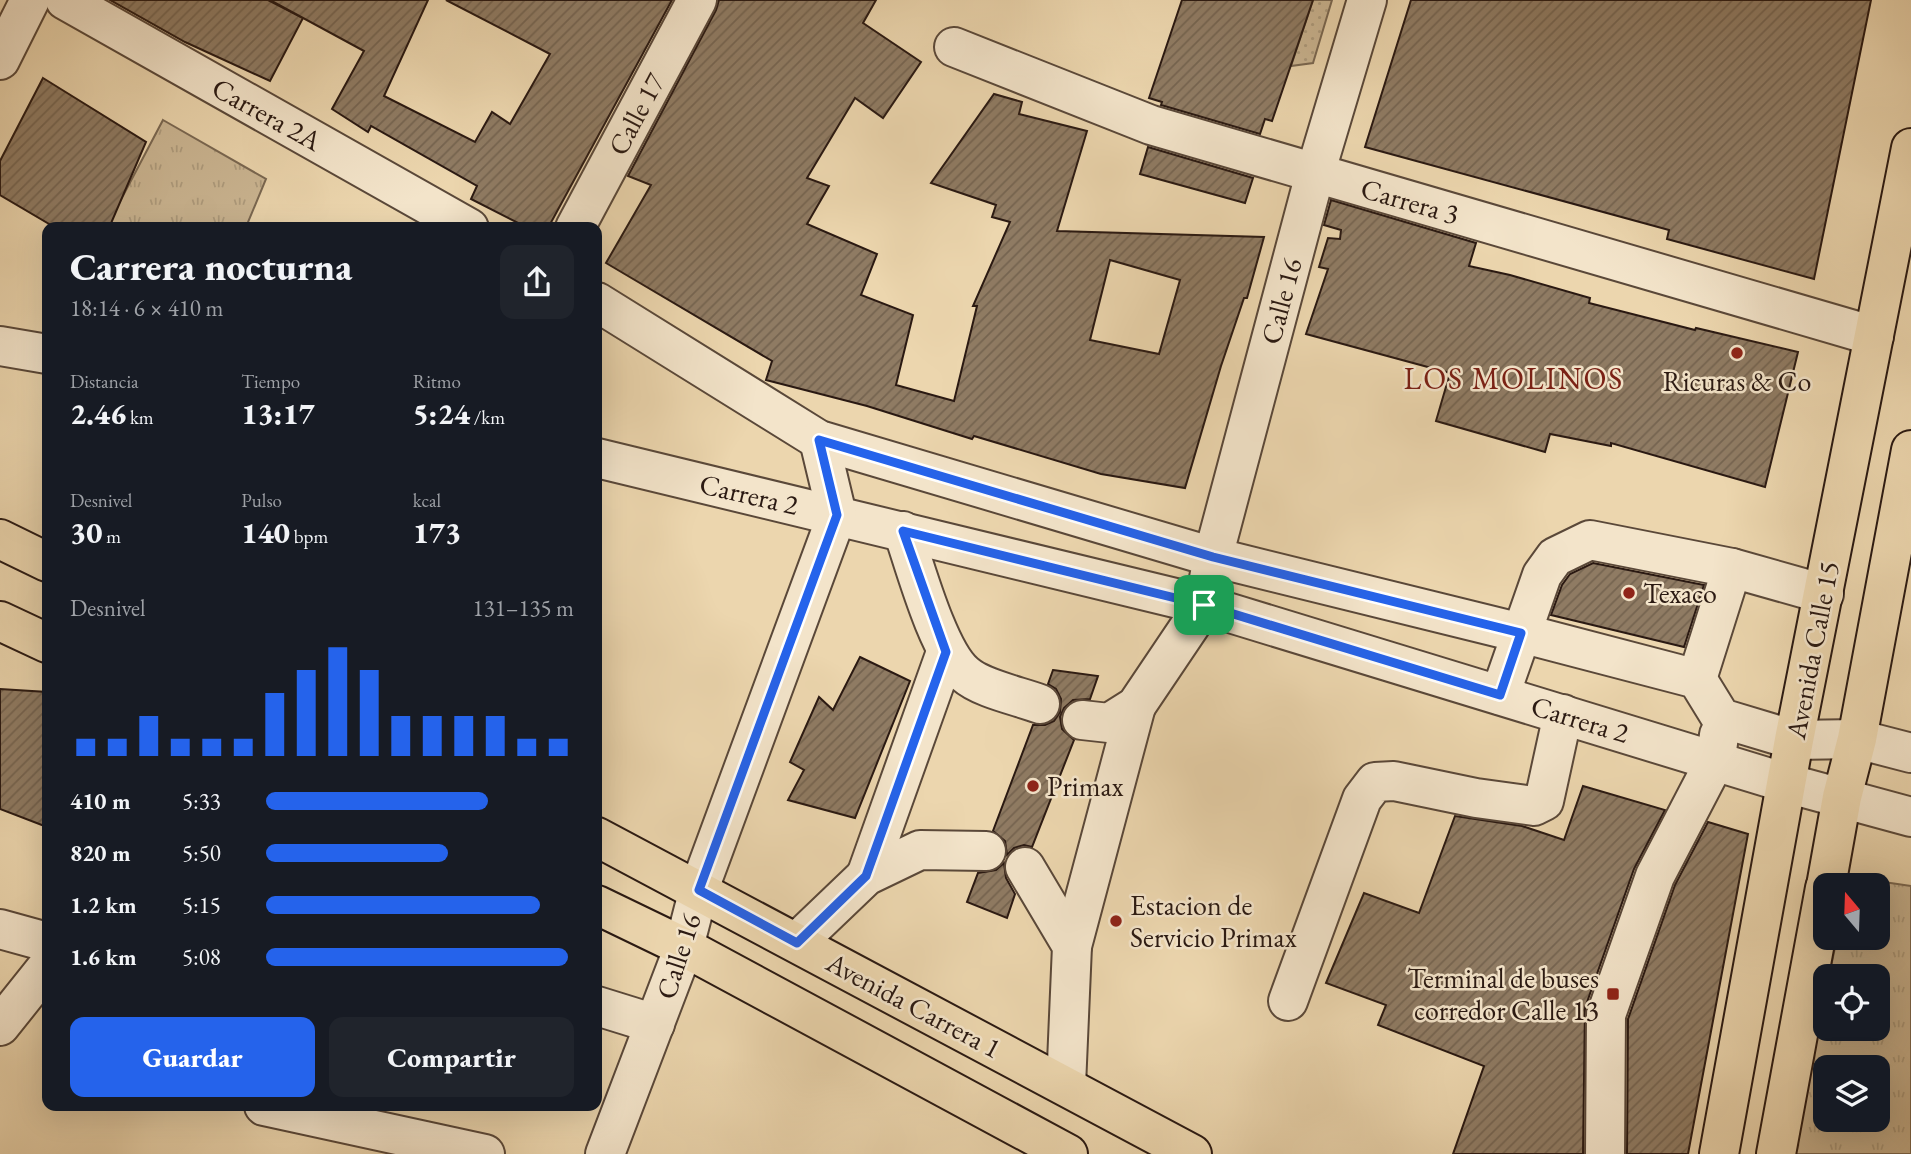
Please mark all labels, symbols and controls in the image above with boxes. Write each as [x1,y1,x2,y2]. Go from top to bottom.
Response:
street label: Calle 17 [599,66,673,161]
street label: Carrera 2A [206,69,329,159]
street label: Carrera 3 [1357,170,1463,232]
text: Carrera nocturna [70,242,352,291]
button: share [500,245,574,319]
street label: Calle 16 [1252,254,1310,348]
text: 18:14 · 6 × 410 m [70,293,223,323]
marker: Ricuras & Co [1729,345,1745,361]
district label: LOS MOLINOS [1404,359,1624,398]
place label: Ricuras & Co [1663,363,1811,399]
text: Distancia [70,369,139,394]
text: Tiempo [241,369,300,394]
text: Ritmo [413,369,461,394]
text: 2.46 [70,394,126,433]
text: 13:17 [241,394,315,433]
text: 5:24 [413,394,470,433]
text: km [126,405,154,430]
text: /km [470,405,505,430]
street label: Carrera 2 [696,465,802,523]
text: Desnivel [70,488,132,513]
text: Pulso [241,488,282,513]
text: kcal [413,488,441,513]
text: 30 [70,513,102,552]
text: 140 [241,513,290,552]
text: 173 [413,513,461,552]
text: m [102,524,121,549]
text: bpm [290,524,328,549]
street label: Avenida Calle 15 [1777,558,1847,743]
pin [1174,575,1234,635]
place label: Texaco [1643,575,1717,611]
marker: Texaco [1621,585,1637,601]
icon: arrive [1185,586,1223,624]
text: Desnivel [70,593,146,623]
text: 131–135 m [473,593,574,623]
street label: Carrera 2 [1527,687,1634,751]
place label: Primax [1047,768,1124,804]
marker: Primax [1025,778,1041,794]
text: 410 m [70,786,131,816]
text: 5:33 [182,786,221,816]
text: 820 m [70,838,131,868]
text: 5:50 [182,838,221,868]
north arrow [1813,873,1890,950]
map controls [1813,873,1890,1132]
place label: Estacion de Servicio Primax [1130,887,1297,955]
text: 1.2 km [70,890,137,920]
text: 5:15 [182,890,221,920]
street label: Calle 16 [647,909,709,1003]
marker: Estacion de Servicio Primax [1108,913,1124,929]
text: 1.6 km [70,942,137,972]
text: 5:08 [182,942,221,972]
street label: Avenida Carrera 1 [820,943,1008,1066]
place label: Terminal de buses corredor Calle 13 [1407,960,1599,1028]
button: locate [1813,964,1890,1041]
marker: Terminal de buses corredor Calle 13 [1605,986,1621,1002]
button: Guardar [70,1017,315,1097]
button: Compartir [329,1017,574,1097]
button: layers [1813,1055,1890,1132]

